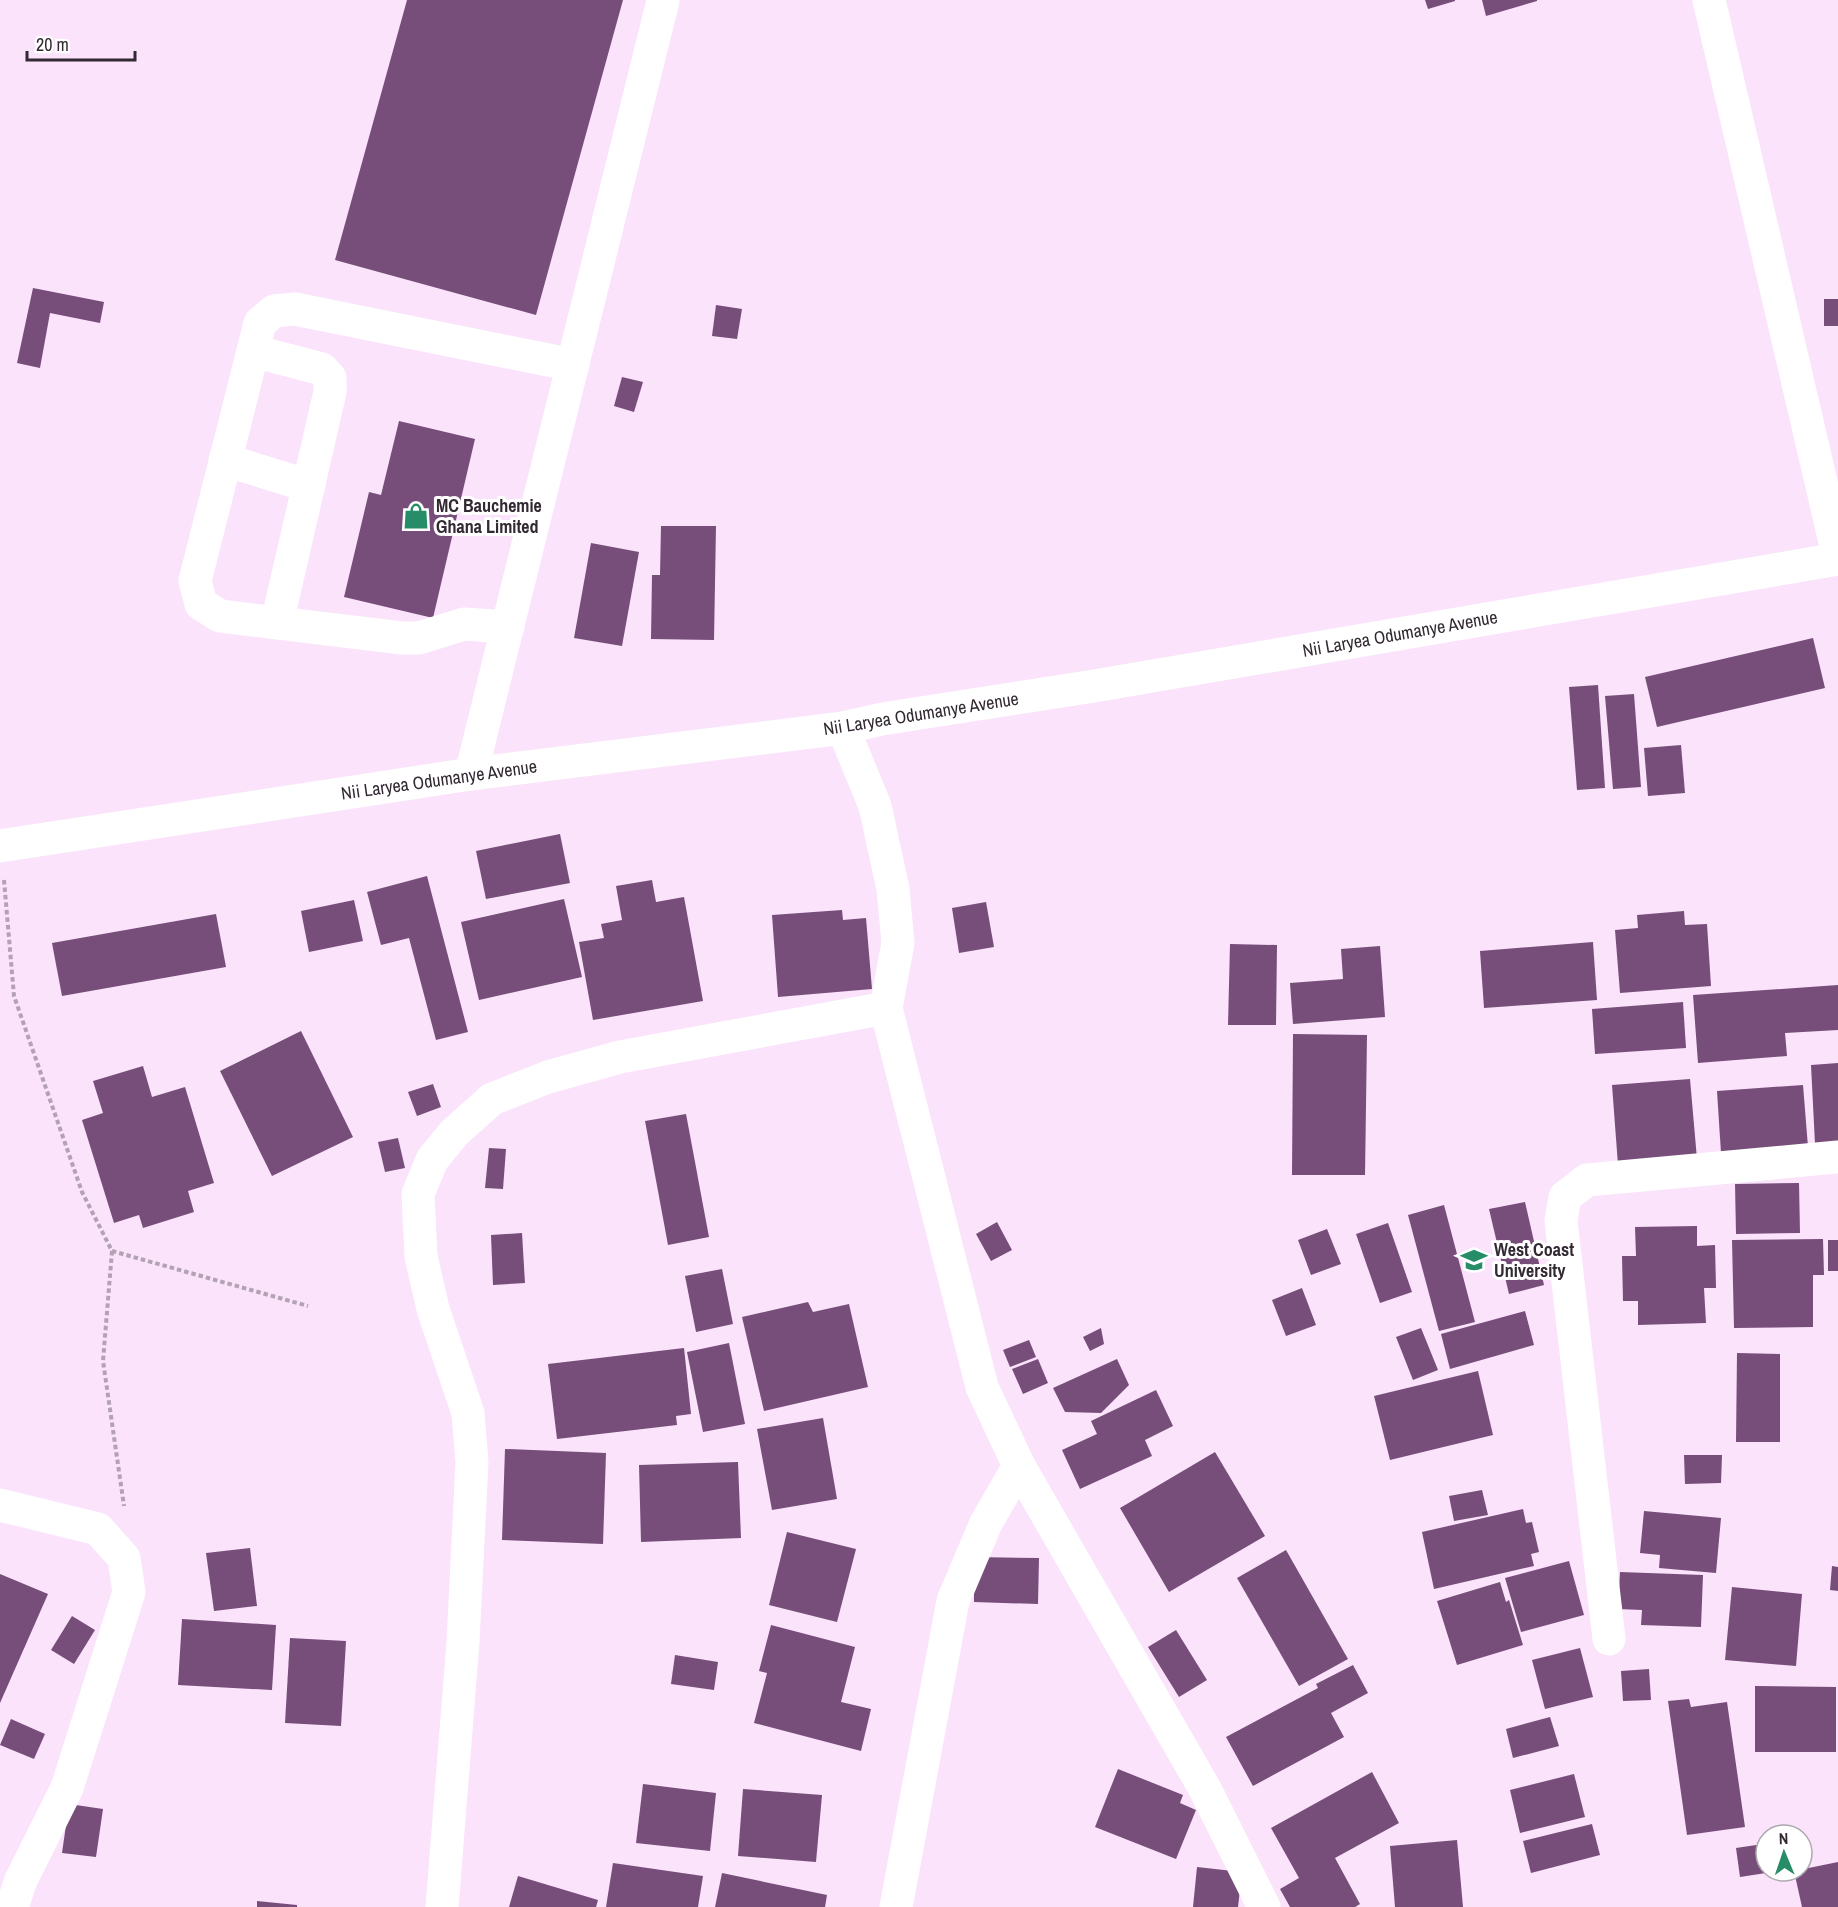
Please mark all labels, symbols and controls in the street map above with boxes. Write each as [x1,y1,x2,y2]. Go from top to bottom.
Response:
scale bar [27,24,135,62]
text: 20 m [36,32,69,57]
place label: MC Bauchemie Ghana Limited [436,493,542,539]
shop icon: MC Bauchemie Ghana Limited [401,501,431,531]
street label: Nii Laryea Odumanye Avenue [1300,604,1499,663]
street label: Nii Laryea Odumanye Avenue [821,686,1020,741]
street label: Nii Laryea Odumanye Avenue [339,753,538,806]
place label: West Coast University [1494,1237,1574,1283]
school or university icon: West Coast University [1459,1245,1489,1275]
north arrow [1754,1823,1814,1883]
text: N [1778,1827,1789,1849]

